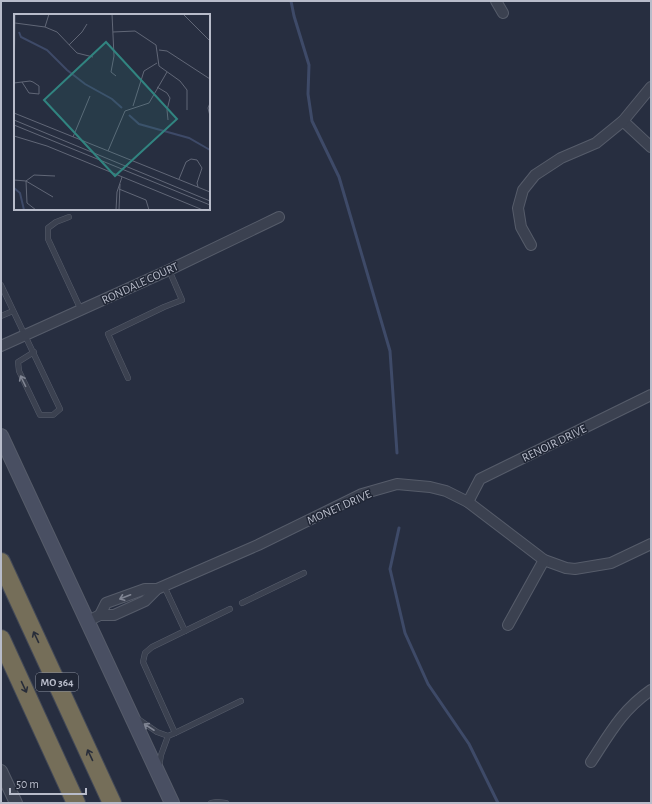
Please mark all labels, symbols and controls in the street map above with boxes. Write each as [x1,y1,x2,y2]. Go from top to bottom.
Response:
inset map [14,14,210,210]
street label: RONDALE COURT [100,260,180,306]
one-way arrow [19,375,26,387]
street label: RENOIR DRIVE [520,422,588,464]
street label: MONET DRIVE [305,487,373,526]
one-way arrow [119,593,131,601]
one-way arrow [32,631,39,643]
road number: MO 364 [36,673,78,691]
one-way arrow [21,681,28,693]
one-way arrow [143,722,155,730]
one-way arrow [86,749,93,761]
scale bar [10,770,86,796]
text: 50 m [16,778,39,790]

